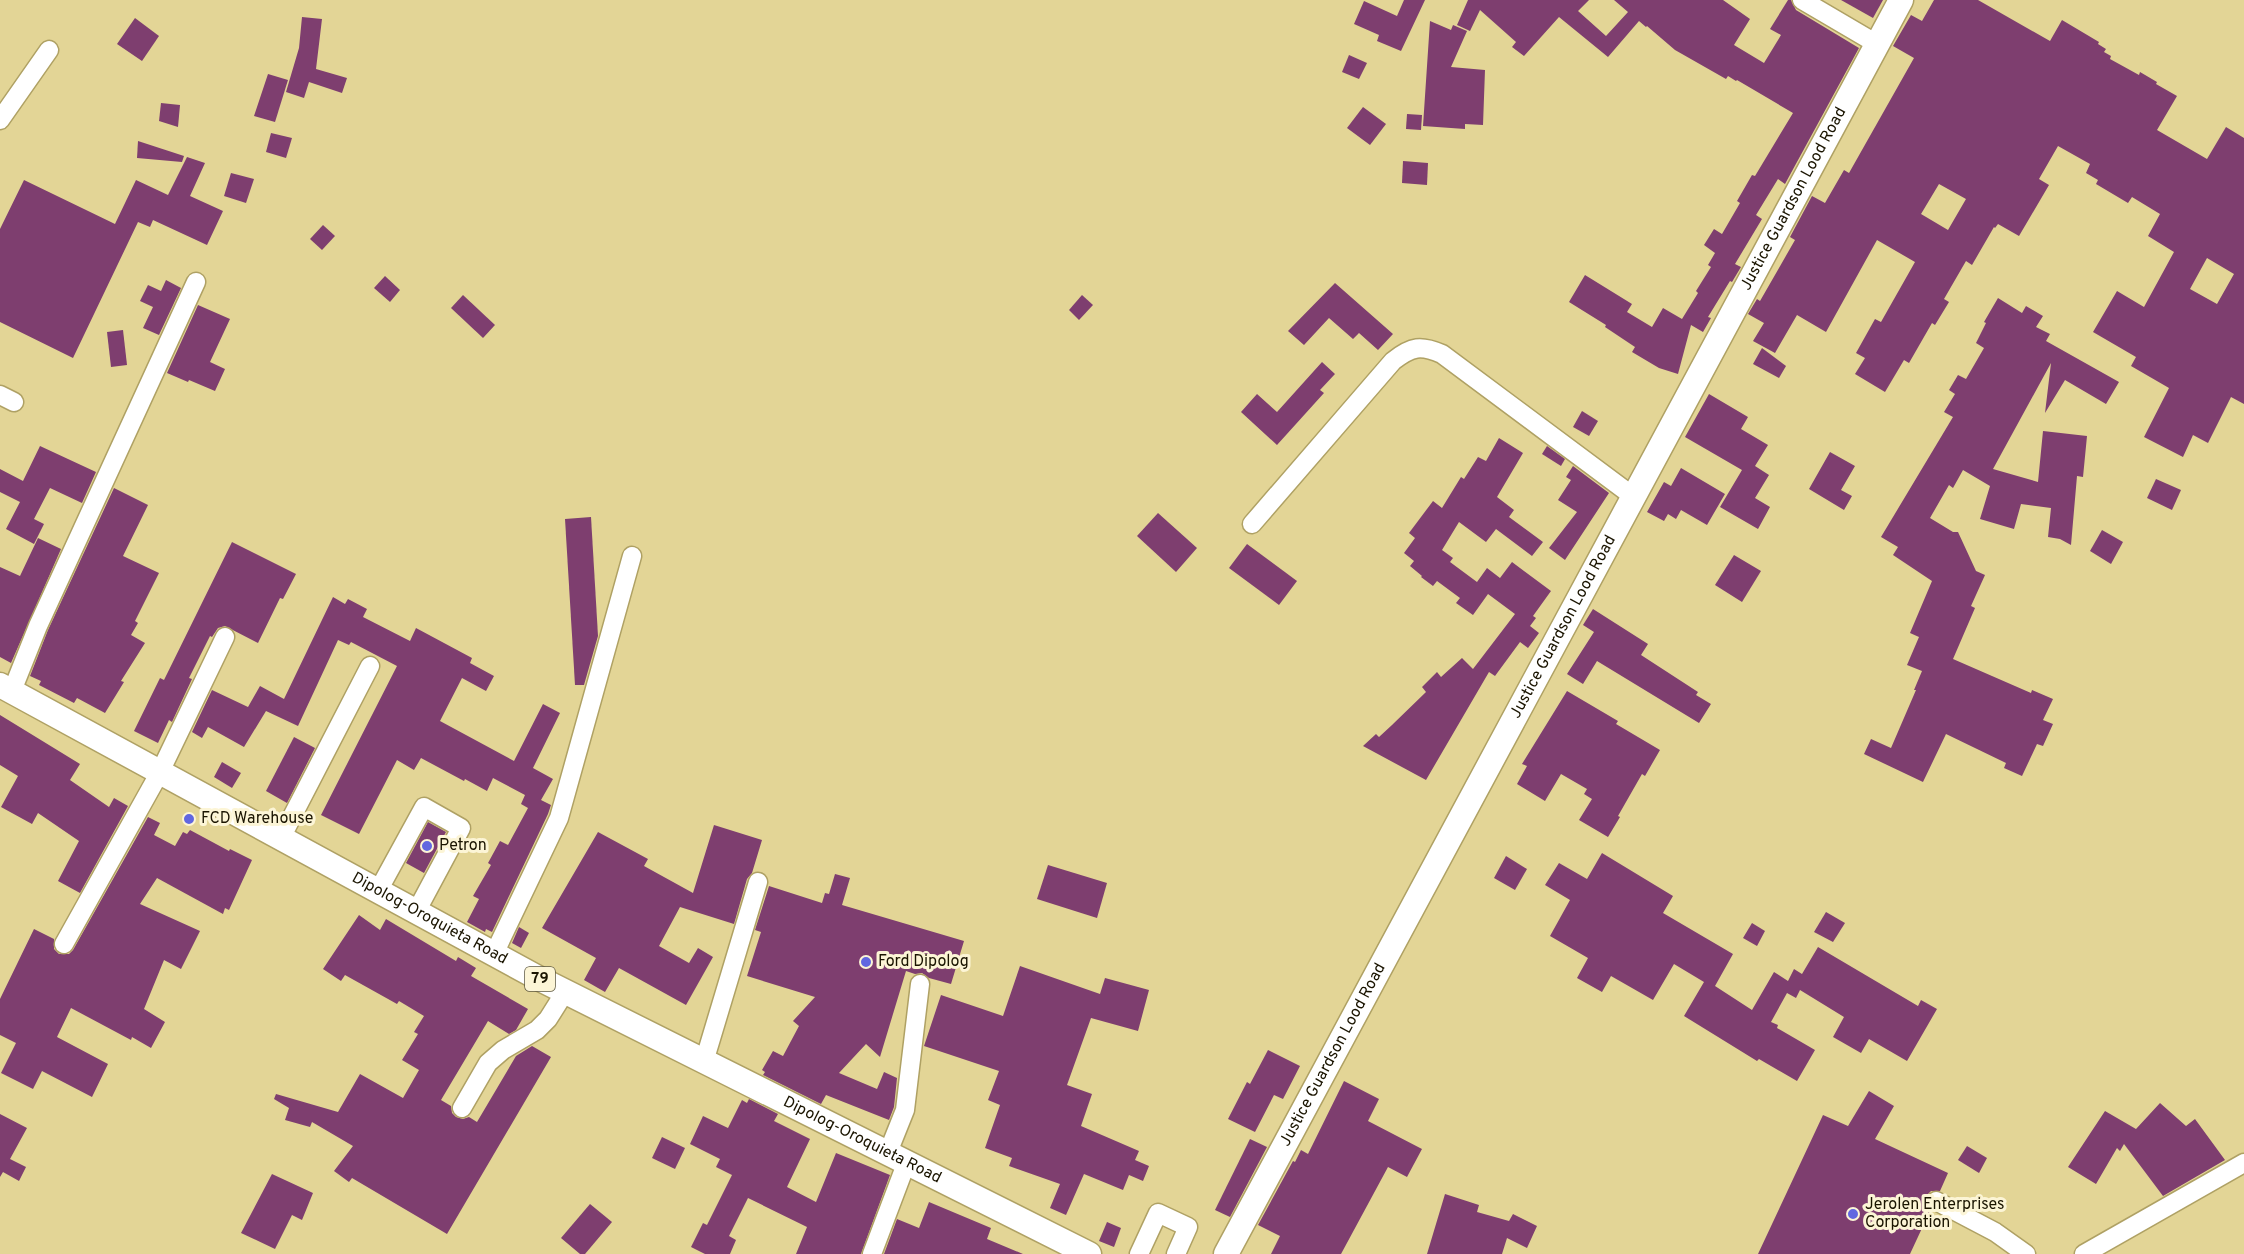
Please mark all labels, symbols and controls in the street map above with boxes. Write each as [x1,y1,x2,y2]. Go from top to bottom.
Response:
street label: Justice Guardson Lood Road [1736,104,1851,294]
street label: Justice Guardson Lood Road [1506,532,1621,722]
place label: FCD Warehouse [201,809,313,829]
marker: FCD Warehouse [182,812,196,826]
place label: Petron [439,836,487,856]
marker: Petron [420,839,434,853]
street label: Dipolog-Oroquieta Road [348,868,511,969]
place label: Ford Dipolog [878,952,969,972]
marker: Ford Dipolog [859,955,873,969]
street label: Justice Guardson Lood Road [1276,960,1391,1150]
road number: 79 [525,967,555,991]
street label: Dipolog-Oroquieta Road [780,1092,945,1188]
place label: Jerolen Enterprises Corporation [1865,1195,2005,1233]
marker: Jerolen Enterprises Corporation [1846,1207,1860,1221]

